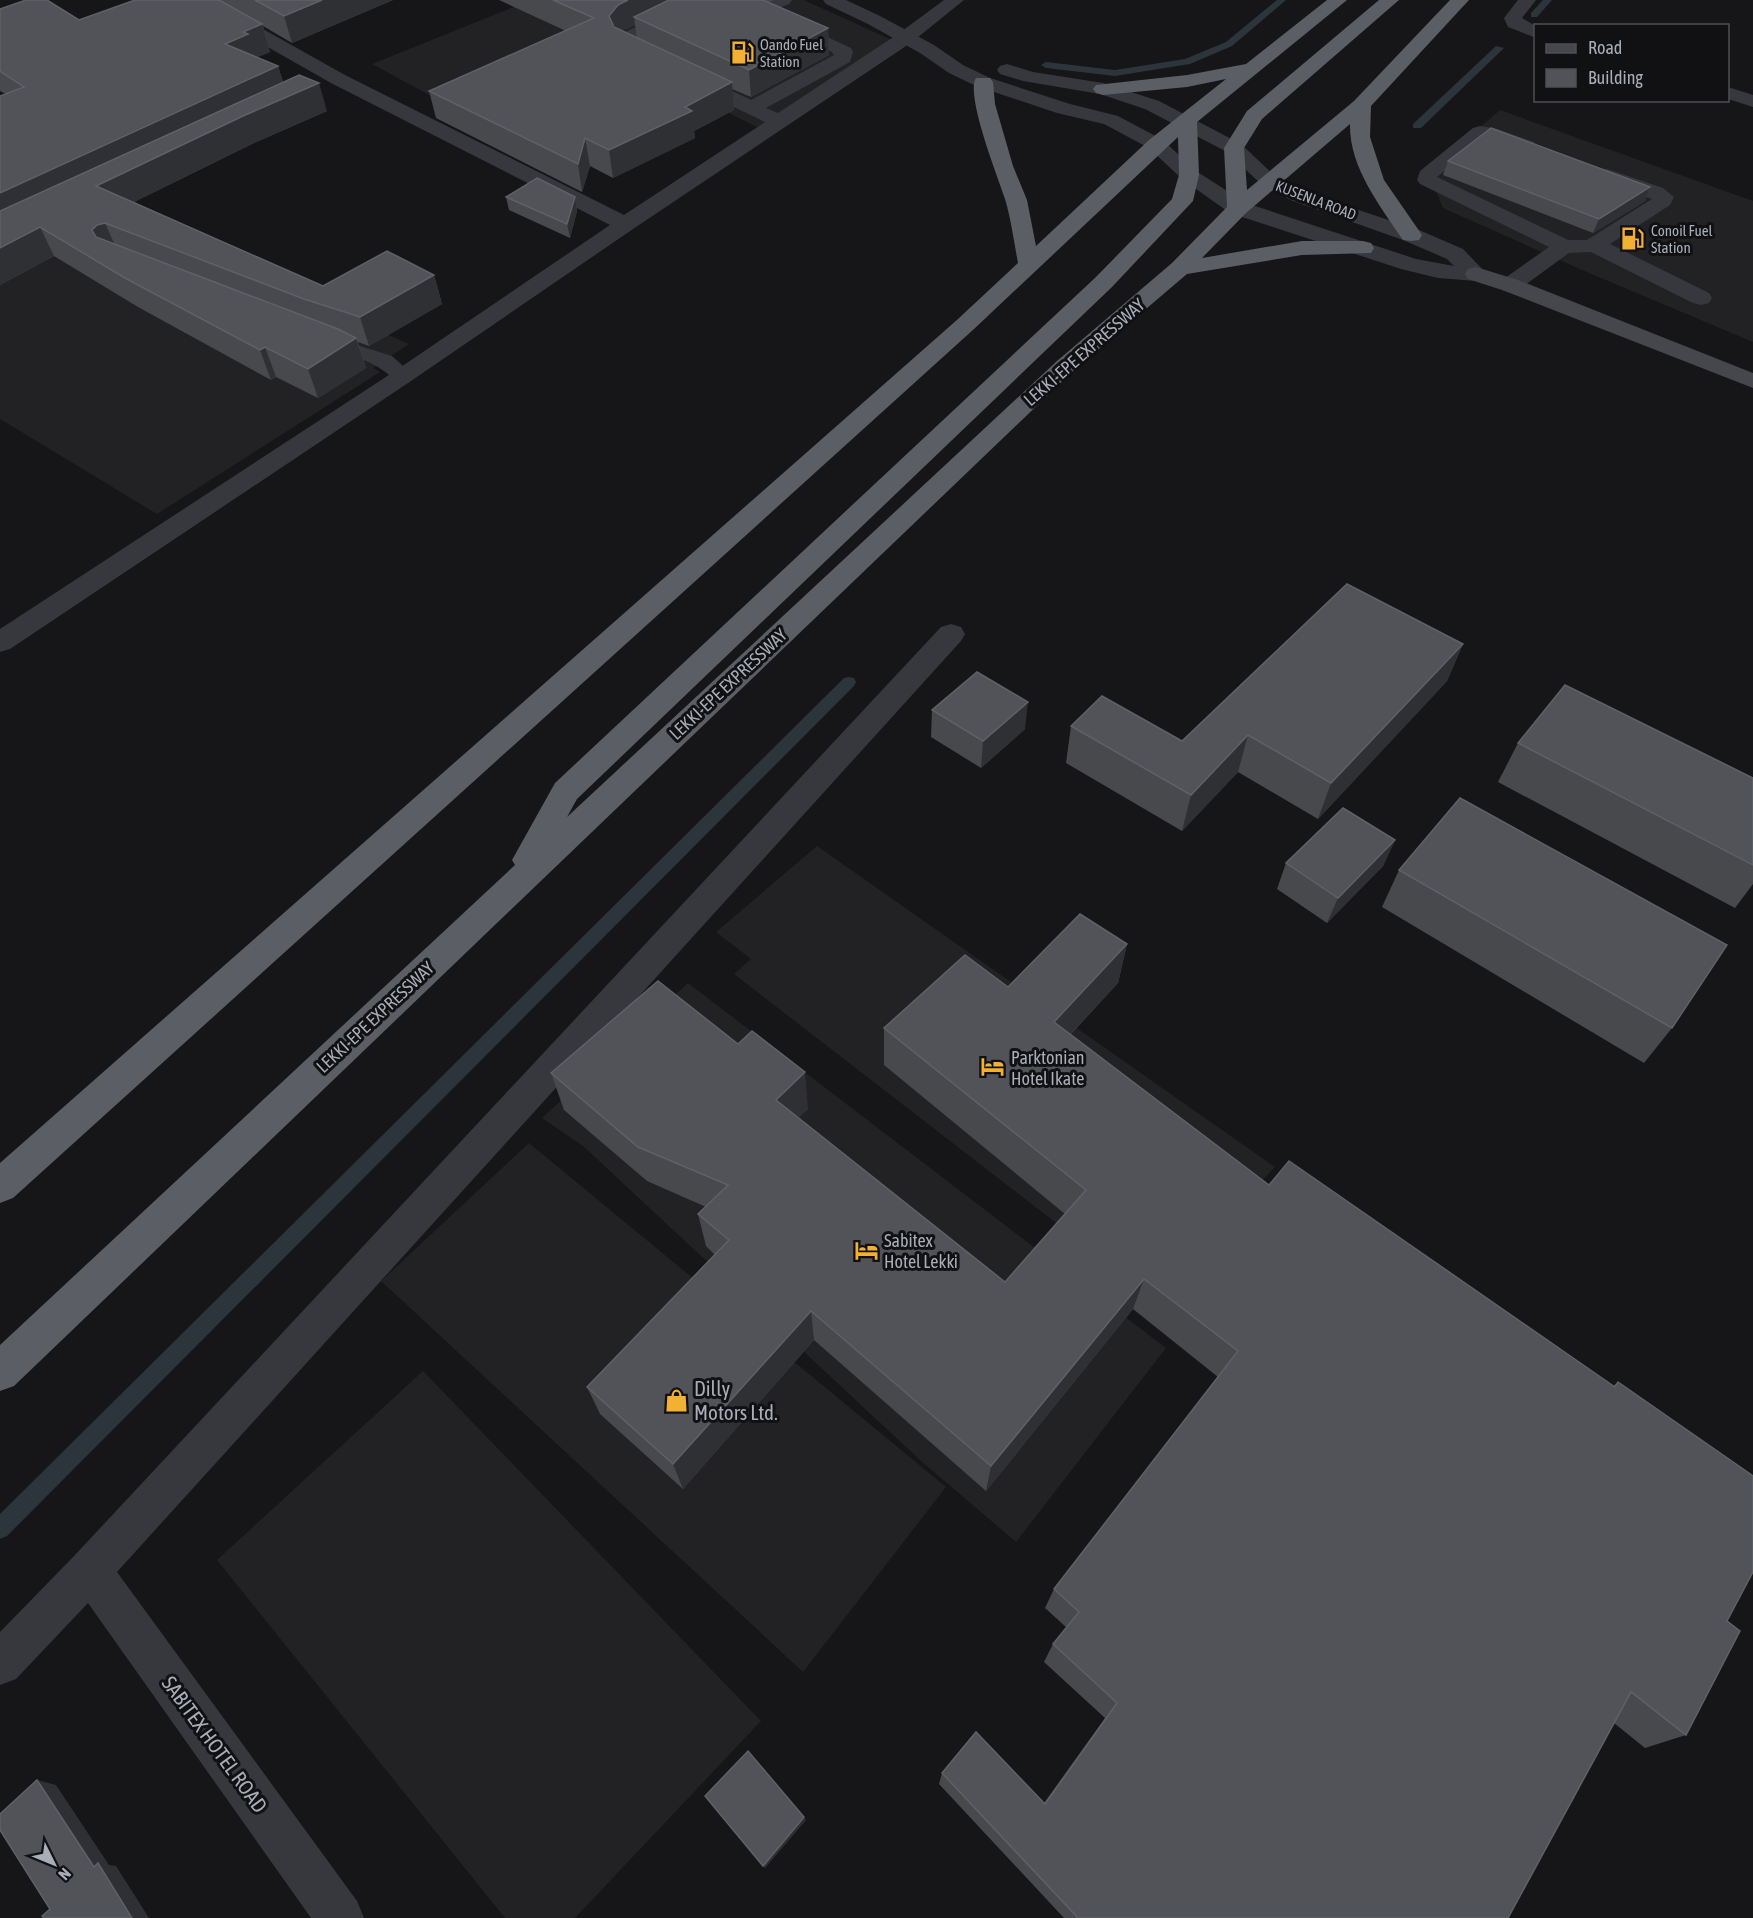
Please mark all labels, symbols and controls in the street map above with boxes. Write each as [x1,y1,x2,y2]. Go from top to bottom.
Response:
legend [1534,24,1729,102]
place label: Oando Fuel Station [760,36,823,70]
text: Road [1588,37,1622,58]
fuel station icon: Oando Fuel Station [729,40,755,66]
text: Building [1588,67,1643,88]
street label: KUSENLA ROAD [1273,177,1359,223]
place label: Conoil Fuel Station [1651,222,1713,256]
fuel station icon: Conoil Fuel Station [1620,226,1646,252]
street label: LEKKI-EPE EXPRESSWAY [1019,294,1149,410]
street label: LEKKI-EPE EXPRESSWAY [665,624,791,744]
street label: LEKKI-EPE EXPRESSWAY [312,957,438,1077]
place label: Parktonian Hotel Ikate [1011,1047,1085,1089]
hotel icon: Parktonian Hotel Ikate [980,1054,1006,1080]
place label: Sabitex Hotel Lekki [884,1230,958,1272]
hotel icon: Sabitex Hotel Lekki [853,1237,879,1263]
place label: Dilly Motors Ltd. [694,1376,778,1424]
shop icon: Dilly Motors Ltd. [663,1387,689,1413]
street label: SABITEX HOTEL ROAD [157,1671,273,1817]
north arrow [24,1834,84,1894]
text: N [55,1865,75,1884]

